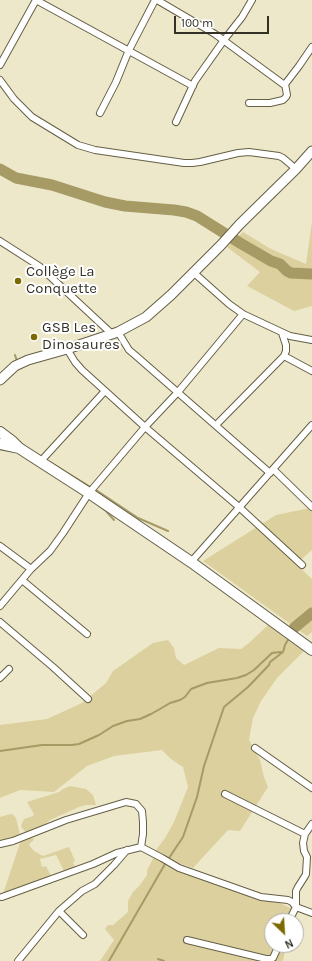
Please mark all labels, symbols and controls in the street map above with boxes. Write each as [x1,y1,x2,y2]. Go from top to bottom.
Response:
scale bar [176,8,271,34]
text: 100 m [181,16,213,30]
place label: Collège La Conquette [26,263,97,298]
marker: Collège La Conquette [13,276,23,286]
place label: GSB Les Dinosaures [42,319,120,354]
marker: GSB Les Dinosaures [29,332,39,342]
north arrow [264,913,304,953]
text: N [283,936,295,951]

